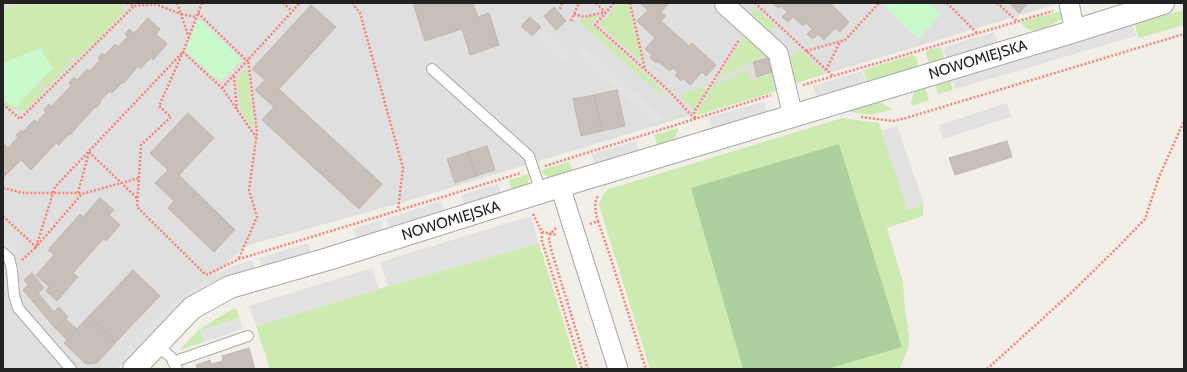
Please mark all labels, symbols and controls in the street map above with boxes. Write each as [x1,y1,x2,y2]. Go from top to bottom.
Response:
street label: NOWOMIEJSKA [927,36,1029,84]
street label: NOWOMIEJSKA [400,197,502,245]

